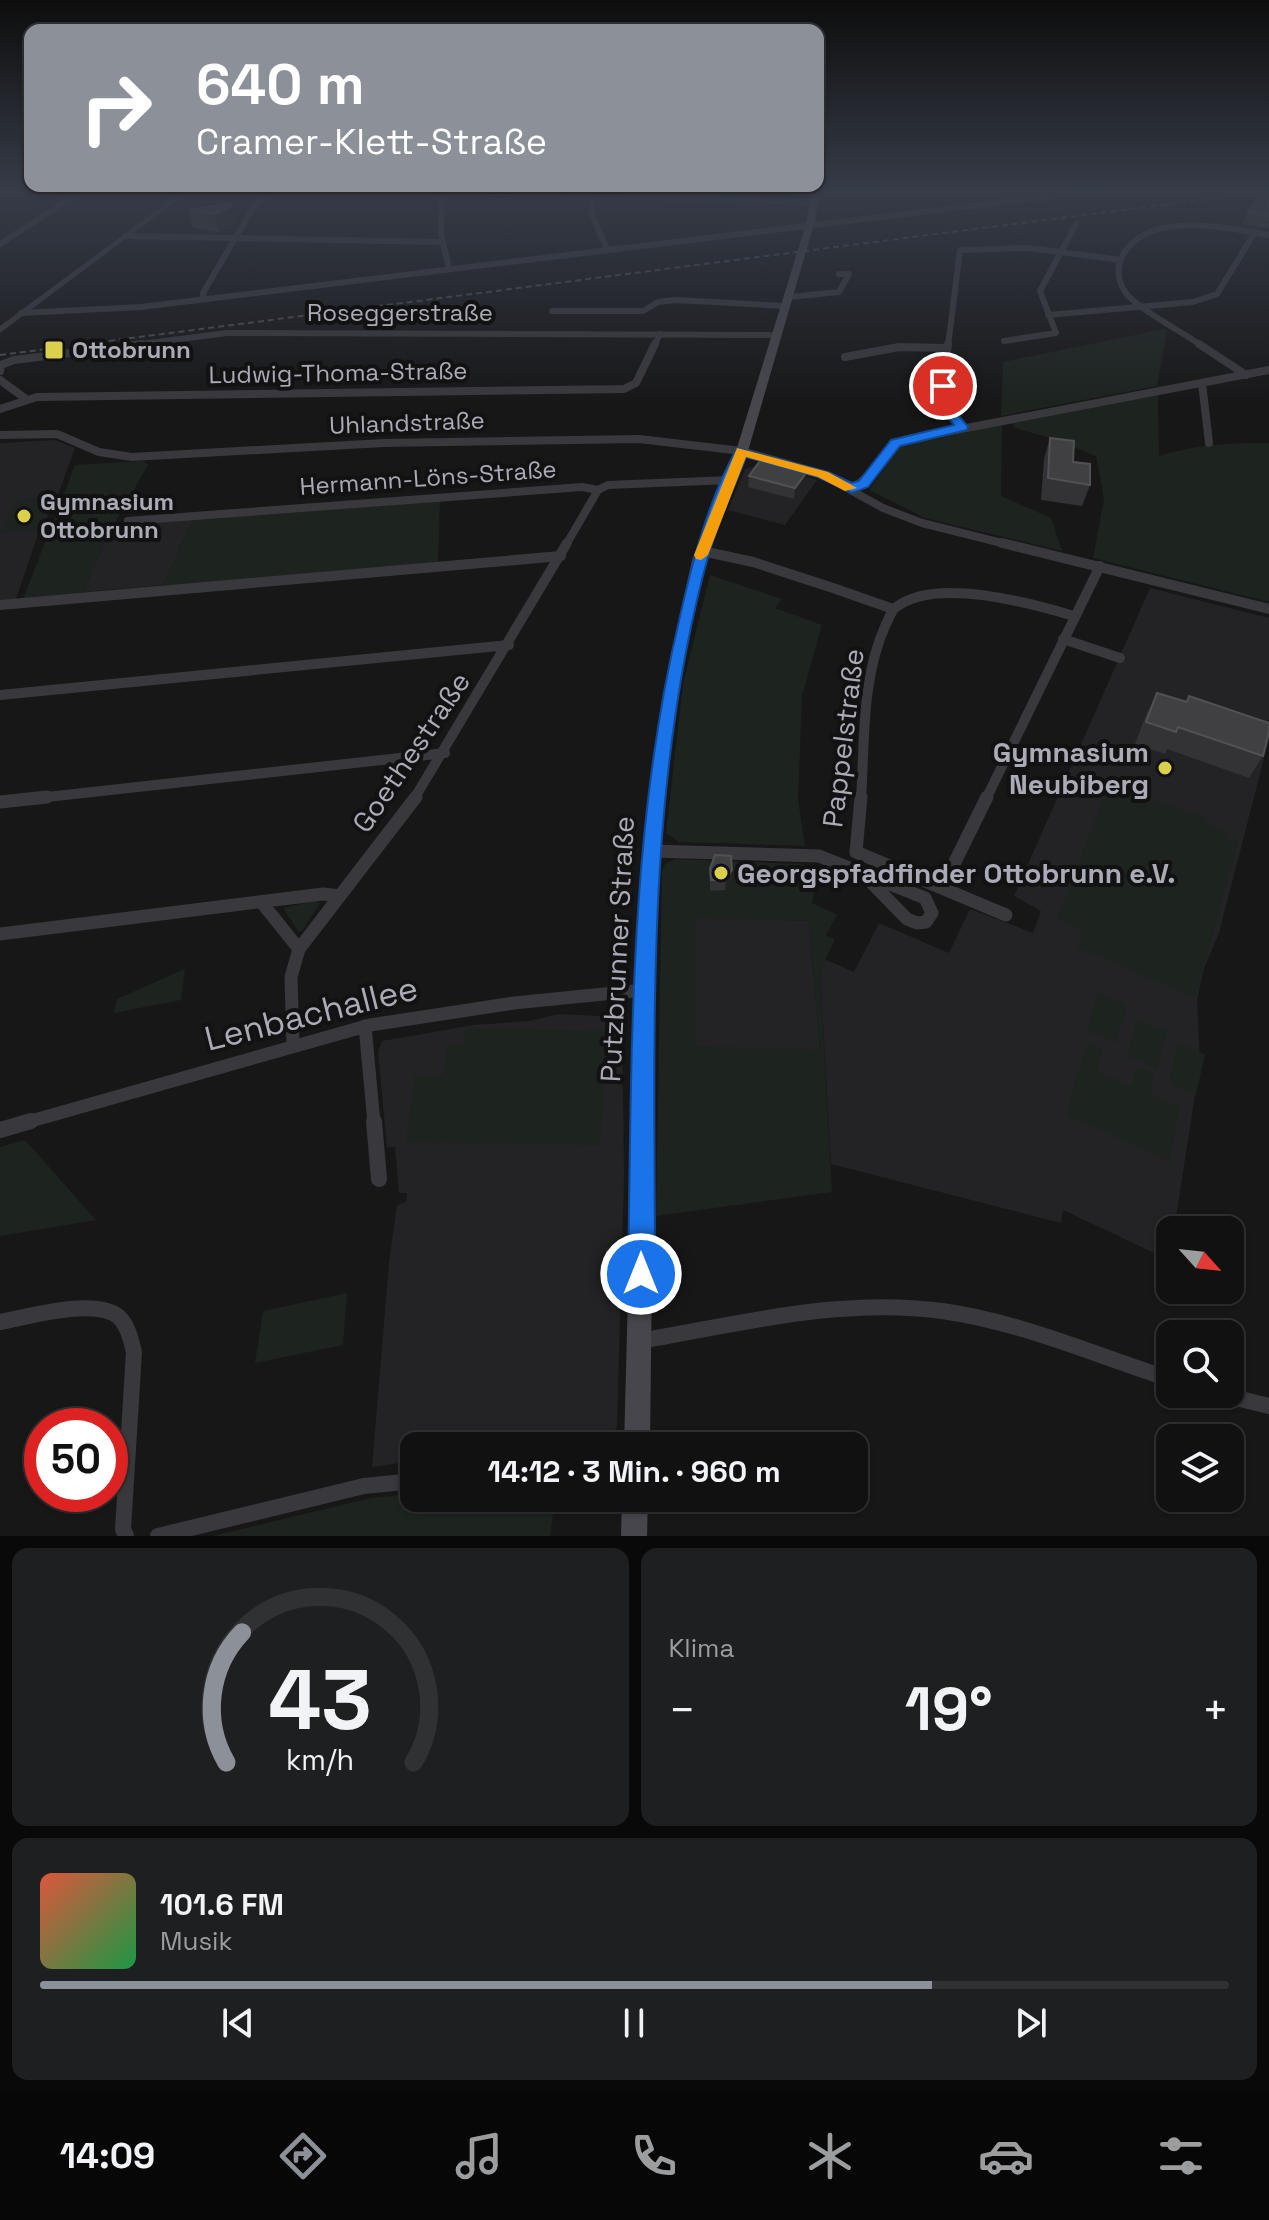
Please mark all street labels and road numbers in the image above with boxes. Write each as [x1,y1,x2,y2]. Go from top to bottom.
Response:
street label: Roseggerstraße [307,297,493,328]
street label: Ludwig-Thoma-Straße [208,355,468,390]
street label: Uhlandstraße [329,404,485,441]
street label: Hermann-Löns-Straße [299,453,557,502]
street label: Pappelstraße [814,647,872,829]
street label: Goethestraße [344,665,478,839]
street label: Putzbrunner Straße [592,815,642,1083]
street label: Lenbachallee [200,966,422,1061]

